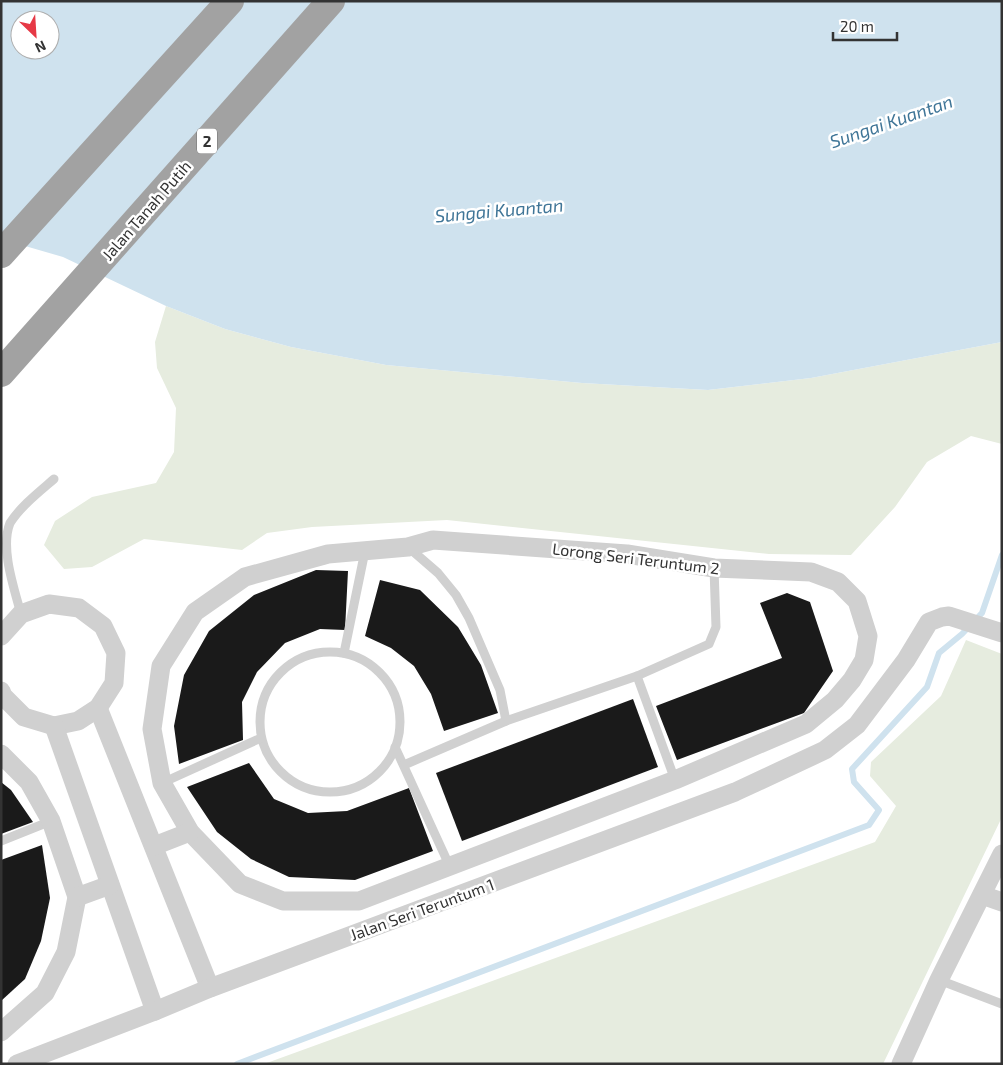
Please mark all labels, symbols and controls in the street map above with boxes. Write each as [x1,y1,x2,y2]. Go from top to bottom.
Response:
north arrow [10,10,60,60]
scale bar [833,10,897,42]
text: 20 m [840,17,874,35]
text: N [33,37,49,57]
water label: Sungai Kuantan [827,90,955,152]
road number: 2 [197,128,217,154]
street label: Jalan Tanah Putih [98,156,194,264]
water label: Sungai Kuantan [434,193,564,227]
street label: Lorong Seri Teruntum 2 [551,538,721,578]
street label: Jalan Seri Teruntum 1 [347,874,497,944]

